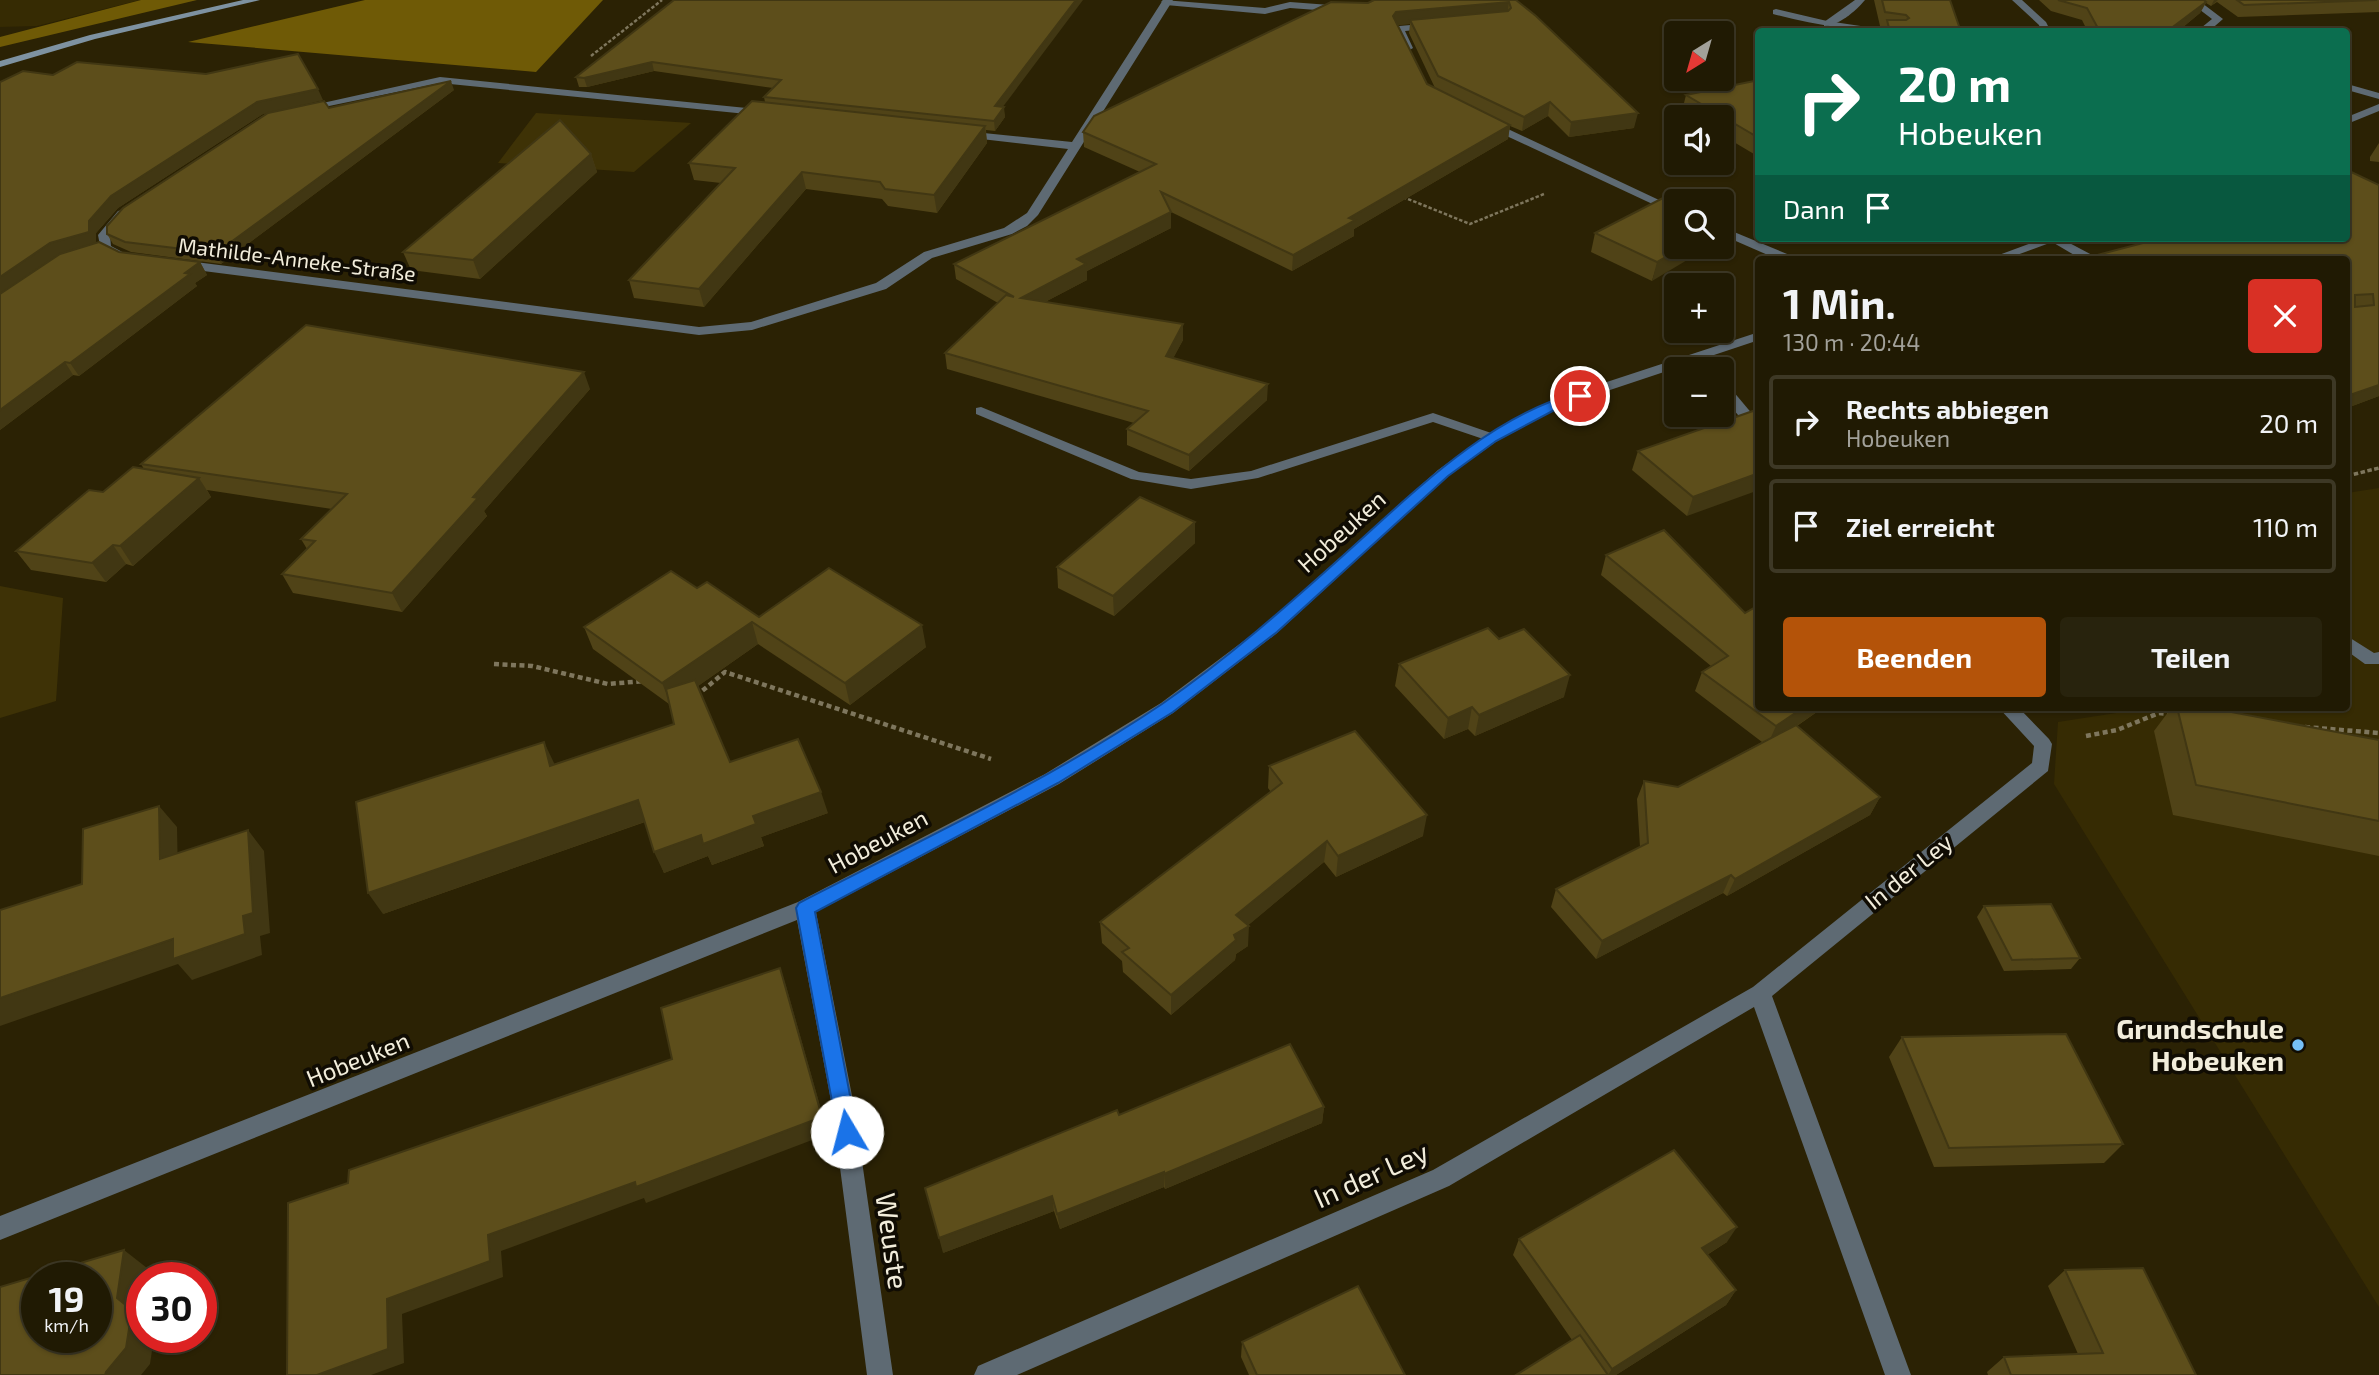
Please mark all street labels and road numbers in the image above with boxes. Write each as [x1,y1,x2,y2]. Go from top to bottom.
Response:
street label: Mathilde-Anneke-Straße [177,232,417,285]
street label: Hobeuken [1291,484,1391,578]
street label: Hobeuken [823,802,932,879]
street label: In der Ley [1858,826,1958,915]
street label: Hobeuken [302,1025,413,1092]
street label: In der Ley [1308,1134,1433,1214]
street label: Weuste [869,1190,917,1291]

